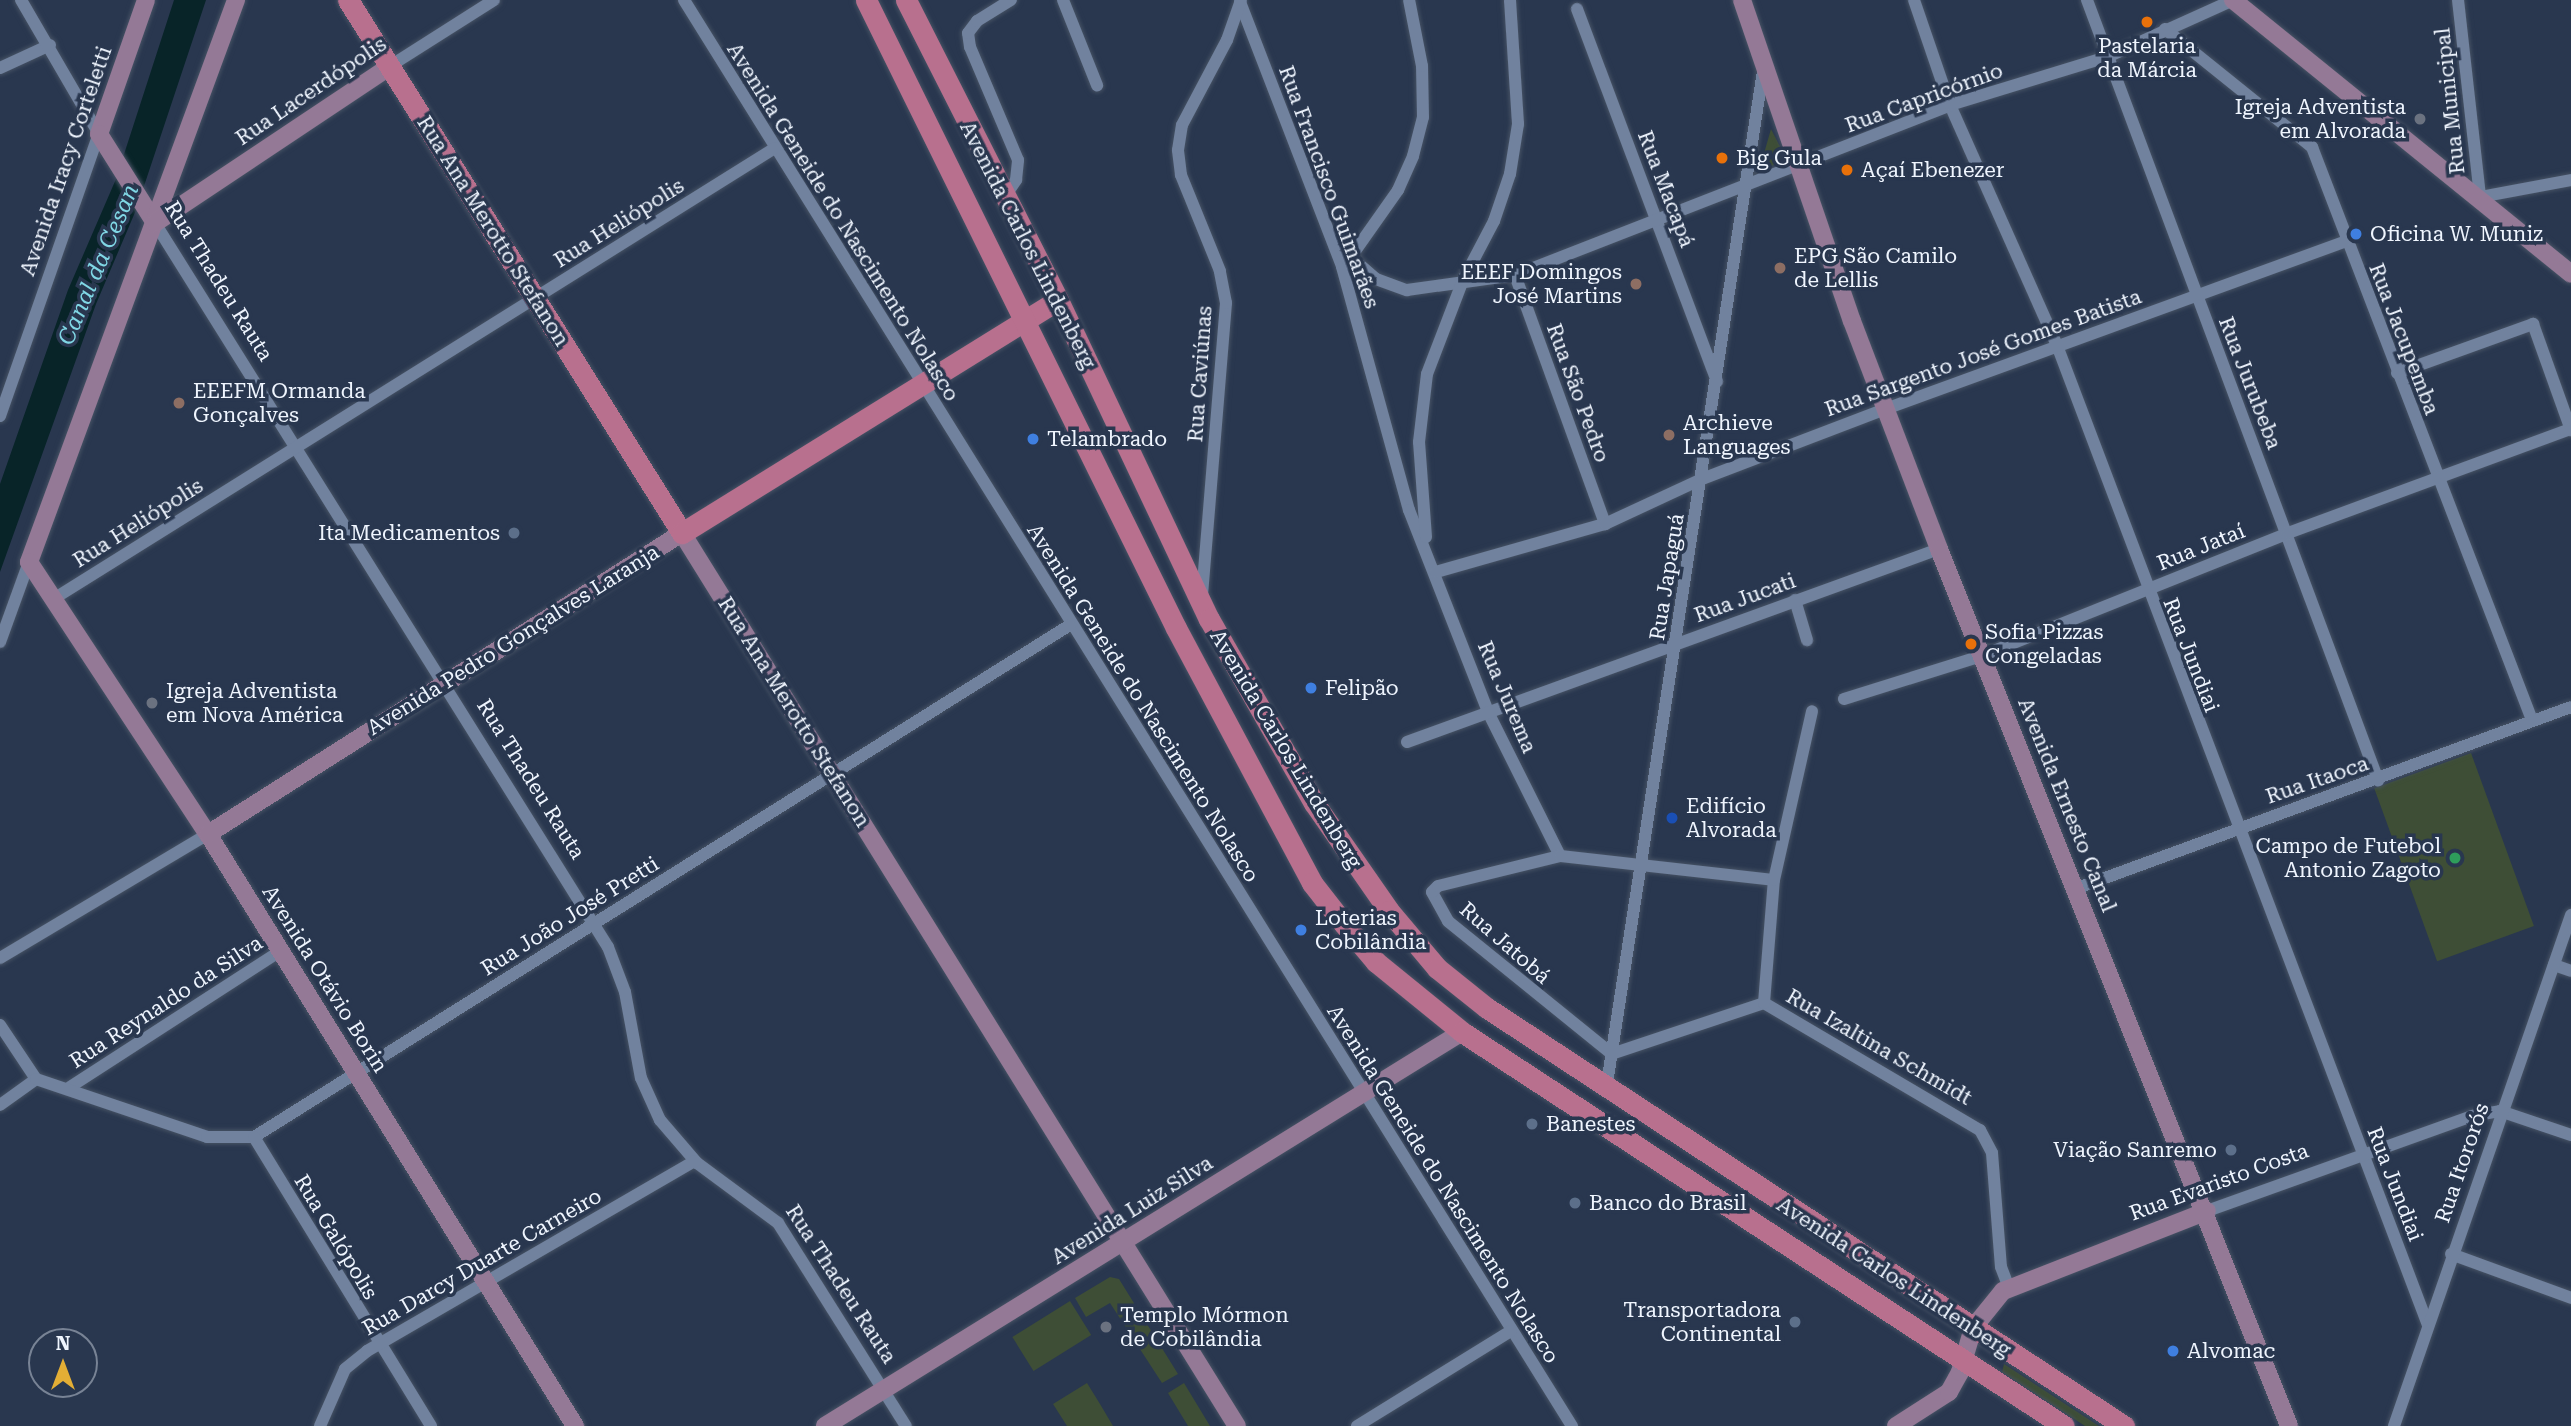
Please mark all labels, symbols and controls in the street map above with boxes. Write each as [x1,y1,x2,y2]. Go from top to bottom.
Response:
marker: Pastelaria da Márcia [2139,14,2155,30]
street label: Rua Municipal [2430,27,2470,175]
street label: Rua Lacerdópolis [231,31,391,151]
place label: Pastelaria da Márcia [2097,33,2197,83]
street label: Avenida Geneide do Nascimento Nolasco [722,38,964,406]
street label: Avenida Iracy Corteletti [15,43,117,279]
street label: Rua Capricórnio [1842,58,2006,138]
street label: Rua Francisco Guimarães [1273,62,1385,312]
place label: Igreja Adventista em Alvorada [2235,94,2406,144]
street label: Rua Ana Merotto Stefanon [412,111,574,351]
marker: Igreja Adventista em Alvorada [2412,111,2428,127]
street label: Avenida Carlos Lindenberg [955,117,1101,373]
street label: Rua Macapá [1632,127,1700,251]
place label: Big Gula [1736,145,1822,171]
marker: Big Gula [1714,150,1730,166]
place label: Açaí Ebenezer [1861,157,2004,183]
marker: Açaí Ebenezer [1839,162,1855,178]
street label: Rua Heliópolis [549,173,689,273]
water label: Canal da Cesan [53,180,145,350]
street label: Rua Thadeu Rauta [160,196,278,366]
place label: Oficina W. Muniz [2370,221,2543,247]
marker: Oficina W. Muniz [2348,226,2364,242]
place label: EPG São Camilo de Lellis [1794,243,1957,293]
place label: EEEF Domingos José Martins [1461,259,1622,309]
marker: EPG São Camilo de Lellis [1772,260,1788,276]
street label: Rua Jacupemba [2364,260,2444,418]
marker: EEEF Domingos José Martins [1628,276,1644,292]
street label: Rua Sargento José Gomes Batista [1821,284,2145,422]
street label: Rua Caviúnas [1183,305,1217,443]
street label: Rua Jurubeba [2213,313,2287,453]
street label: Rua São Pedro [1541,320,1615,466]
place label: EEEFM Ormanda Gonçalves [193,378,366,428]
marker: EEEFM Ormanda Gonçalves [171,395,187,411]
place label: Archieve Languages [1683,410,1790,460]
place label: Telambrado [1047,426,1167,452]
marker: Archieve Languages [1661,427,1677,443]
marker: Telambrado [1025,431,1041,447]
street label: Rua Heliópolis [68,473,208,573]
street label: Rua Japaguá [1645,512,1689,642]
street label: Rua Jataí [2153,518,2249,576]
street label: Avenida Geneide do Nascimento Nolasco [1022,519,1264,887]
place label: Ita Medicamentos [318,520,500,546]
marker: Ita Medicamentos [506,525,522,541]
street label: Avenida Pedro Gonçalves Laranja [362,539,664,741]
street label: Rua Jucati [1691,568,1799,628]
street label: Rua Ana Merotto Stefanon [713,592,875,832]
street label: Rua Jundiai [2158,594,2224,716]
place label: Sofia Pizzas Congeladas [1985,619,2103,669]
street label: Avenida Carlos Lindenberg [1205,625,1367,873]
marker: Sofia Pizzas Congeladas [1963,636,1979,652]
street label: Rua Jurema [1472,637,1542,757]
place label: Felipão [1325,675,1399,701]
place label: Igreja Adventista em Nova América [166,678,343,728]
marker: Felipão [1303,680,1319,696]
street label: Rua Thadeu Rauta [472,694,590,864]
street label: Avenida Ernesto Canal [2013,694,2121,916]
marker: Igreja Adventista em Nova América [144,695,160,711]
street label: Rua Itaoca [2262,751,2372,809]
place label: Edifício Alvorada [1686,793,1777,843]
marker: Edifício Alvorada [1664,810,1680,826]
place label: Campo de Futebol Antonio Zagoto [2256,833,2441,883]
marker: Campo de Futebol Antonio Zagoto [2447,850,2463,866]
street label: Rua João José Pretti [476,851,664,981]
street label: Avenida Otávio Borin [257,881,393,1077]
street label: Rua Jatobá [1455,897,1555,989]
place label: Loterias Cobilândia [1315,905,1426,955]
marker: Loterias Cobilândia [1293,922,1309,938]
street label: Rua Reynaldo da Silva [65,930,267,1074]
street label: Rua Izaltina Schmidt [1782,984,1976,1110]
street label: Avenida Geneide do Nascimento Nolasco [1322,1000,1564,1368]
street label: Rua Itororós [2430,1100,2494,1226]
place label: Banestes [1546,1111,1636,1137]
marker: Banestes [1524,1116,1540,1132]
street label: Rua Jundiai [2362,1123,2428,1245]
place label: Viação Sanremo [2053,1137,2217,1163]
street label: Rua Evaristo Costa [2126,1138,2312,1226]
marker: Viação Sanremo [2223,1142,2239,1158]
street label: Avenida Luiz Silva [1047,1150,1217,1270]
street label: Rua Galópolis [289,1170,383,1304]
street label: Rua Darcy Duarte Carneiro [358,1183,606,1341]
place label: Banco do Brasil [1589,1190,1746,1216]
street label: Avenida Carlos Lindenberg [1772,1192,2016,1362]
marker: Banco do Brasil [1567,1195,1583,1211]
street label: Rua Thadeu Rauta [780,1200,902,1368]
place label: Transportadora Continental [1623,1297,1781,1347]
place label: Templo Mórmon de Cobilândia [1120,1302,1289,1352]
marker: Transportadora Continental [1787,1314,1803,1330]
marker: Templo Mórmon de Cobilândia [1098,1319,1114,1335]
north arrow [28,1328,98,1398]
text: N [56,1332,70,1355]
place label: Alvomac [2187,1338,2275,1364]
marker: Alvomac [2165,1343,2181,1359]

